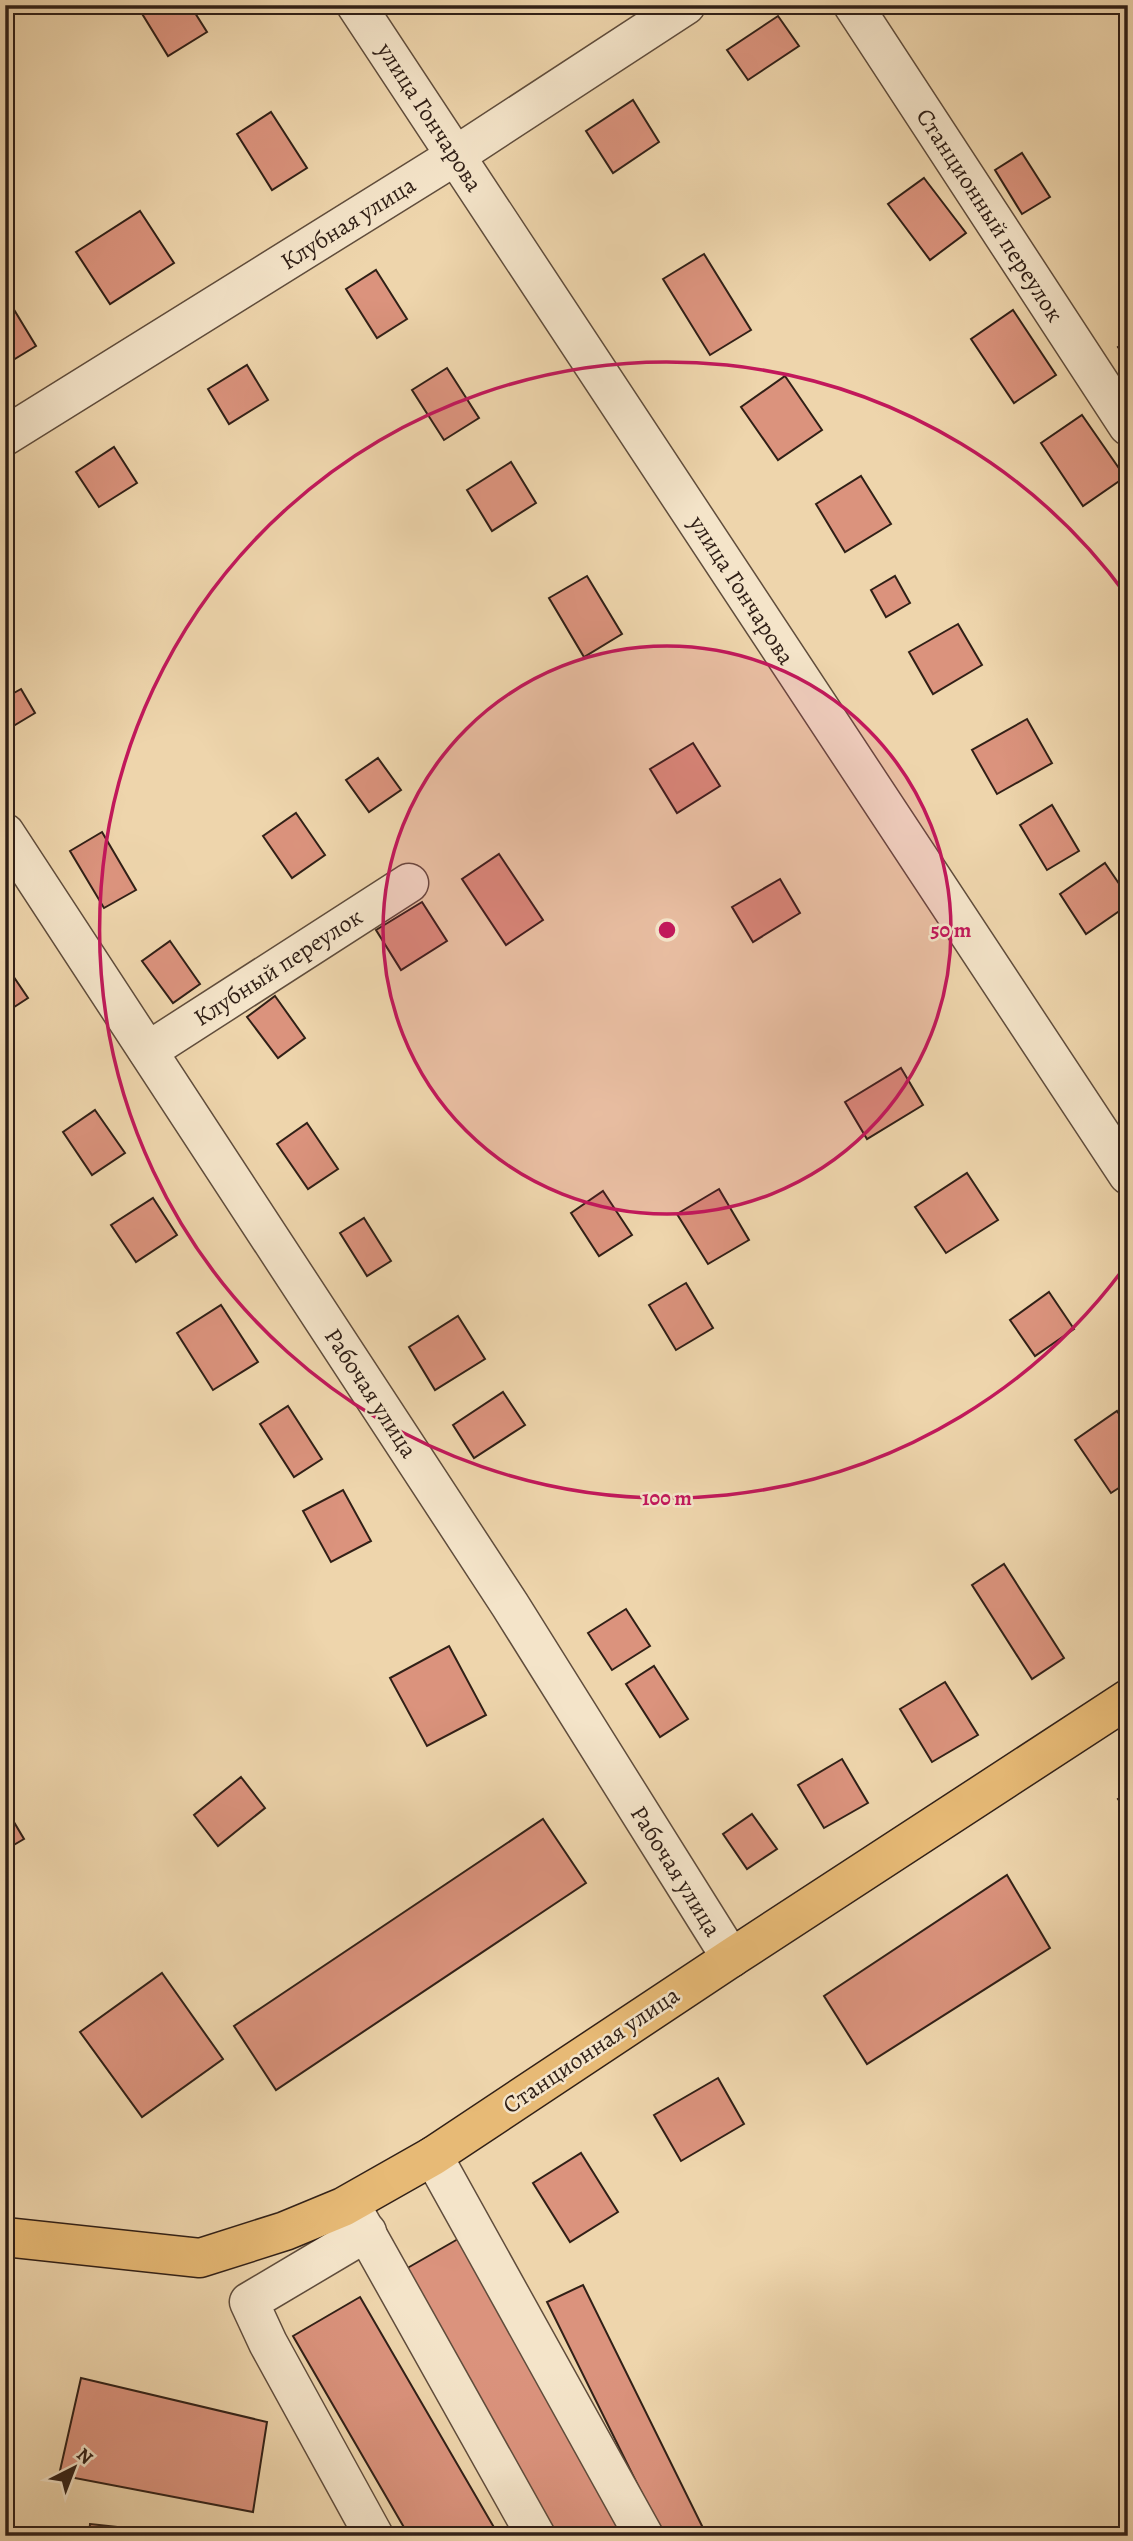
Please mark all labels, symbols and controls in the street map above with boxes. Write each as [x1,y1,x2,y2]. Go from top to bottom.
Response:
street label: улица Гончарова [369,35,490,198]
street label: Станционный переулок [909,102,1071,328]
street label: Клубная улица [274,169,422,277]
street label: улица Гончарова [681,508,802,671]
street label: Клубный переулок [187,900,369,1034]
text: 50 m [931,916,972,944]
centre of rings [655,918,679,942]
street label: Рабочая улица [317,1322,425,1464]
text: 100 m [642,1484,692,1512]
street label: Рабочая улица [623,1799,729,1943]
street label: Станционная улица [496,1979,686,2121]
north arrow [38,2432,108,2502]
text: N [71,2442,99,2471]

